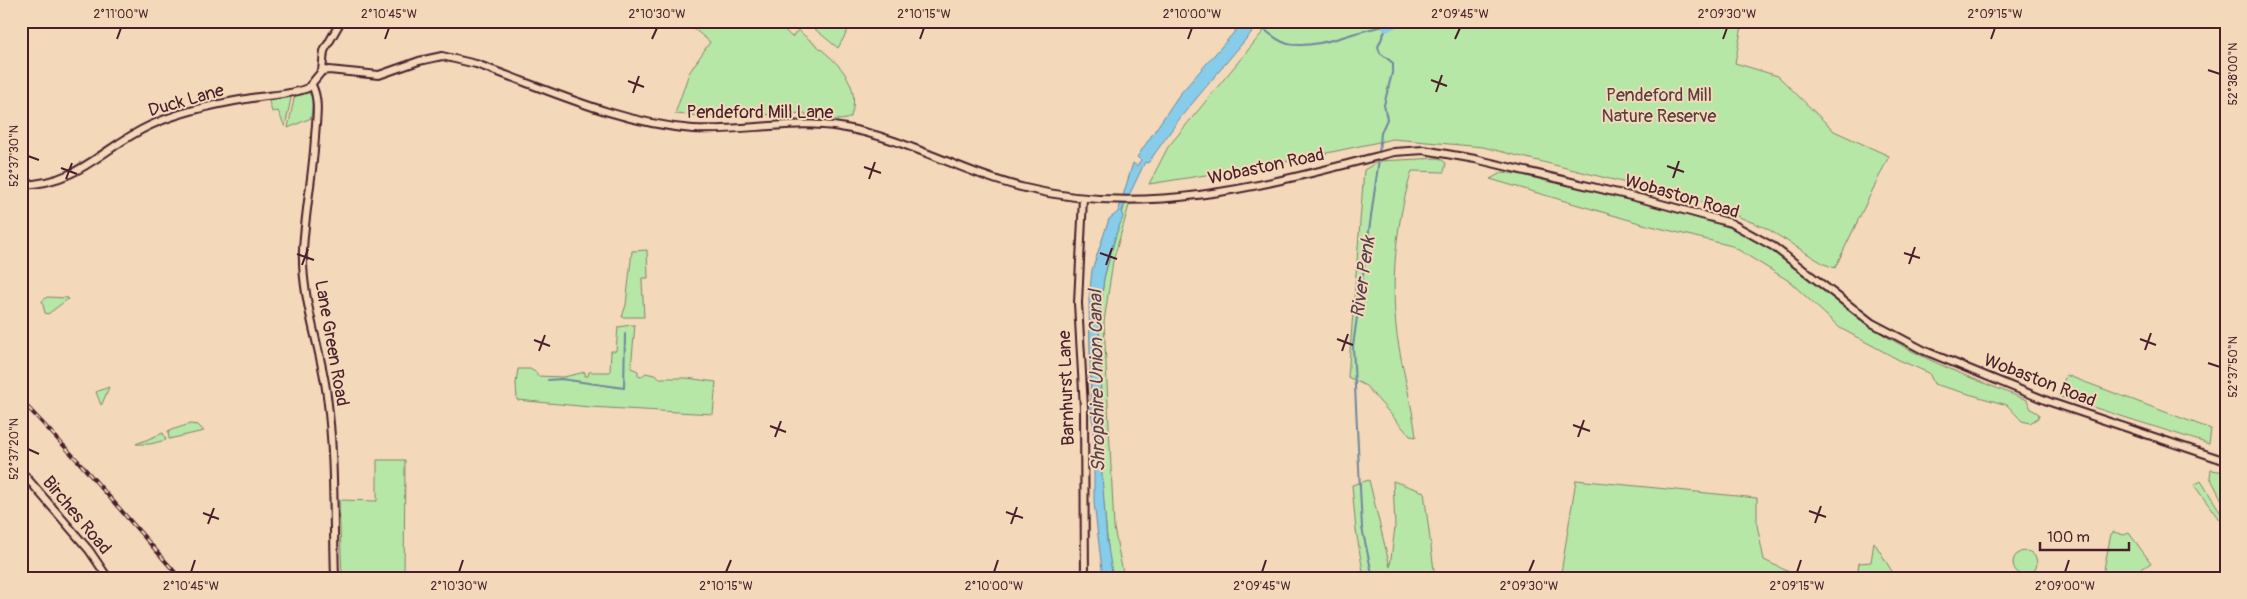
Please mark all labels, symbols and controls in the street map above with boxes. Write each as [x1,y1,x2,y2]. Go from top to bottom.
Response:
text: 2°11'00"W [93,7,149,22]
text: 2°10'45"W [361,7,417,22]
text: 2°10'30"W [628,7,686,22]
text: 2°10'15"W [897,7,951,22]
text: 2°10'00"W [1163,7,1221,22]
text: 2°09'45"W [1431,7,1489,22]
text: 2°09'30"W [1698,7,1756,22]
text: 2°09'15"W [1967,7,2023,22]
text: 52°38'00"N [2226,43,2241,105]
street label: Duck Lane [146,79,227,122]
park label: Pendeford Mill Nature Reserve [1602,84,1717,128]
street label: Pendeford Mill Lane [687,101,834,124]
text: 52°37'30"N [7,125,22,187]
street label: Wobaston Road [1206,143,1326,190]
street label: Wobaston Road [1622,169,1742,224]
water label: River Penk [1345,233,1381,319]
street label: Lane Green Road [309,278,354,408]
water label: Shropshire Union Canal [1083,287,1111,472]
street label: Barnhurst Lane [1053,330,1080,446]
text: 52°37'50"N [2226,336,2241,398]
street label: Wobaston Road [1980,349,2099,412]
text: 52°37'20"N [7,418,22,480]
street label: Birches Road [37,471,116,559]
scale bar [2040,519,2128,551]
text: 100 m [2047,528,2090,547]
text: 2°10'45"W [163,579,219,594]
text: 2°10'30"W [430,579,488,594]
text: 2°10'15"W [699,579,753,594]
text: 2°10'00"W [965,579,1023,594]
text: 2°09'45"W [1233,579,1291,594]
text: 2°09'30"W [1500,579,1558,594]
text: 2°09'15"W [1769,579,1825,594]
text: 2°09'00"W [2035,579,2095,594]

